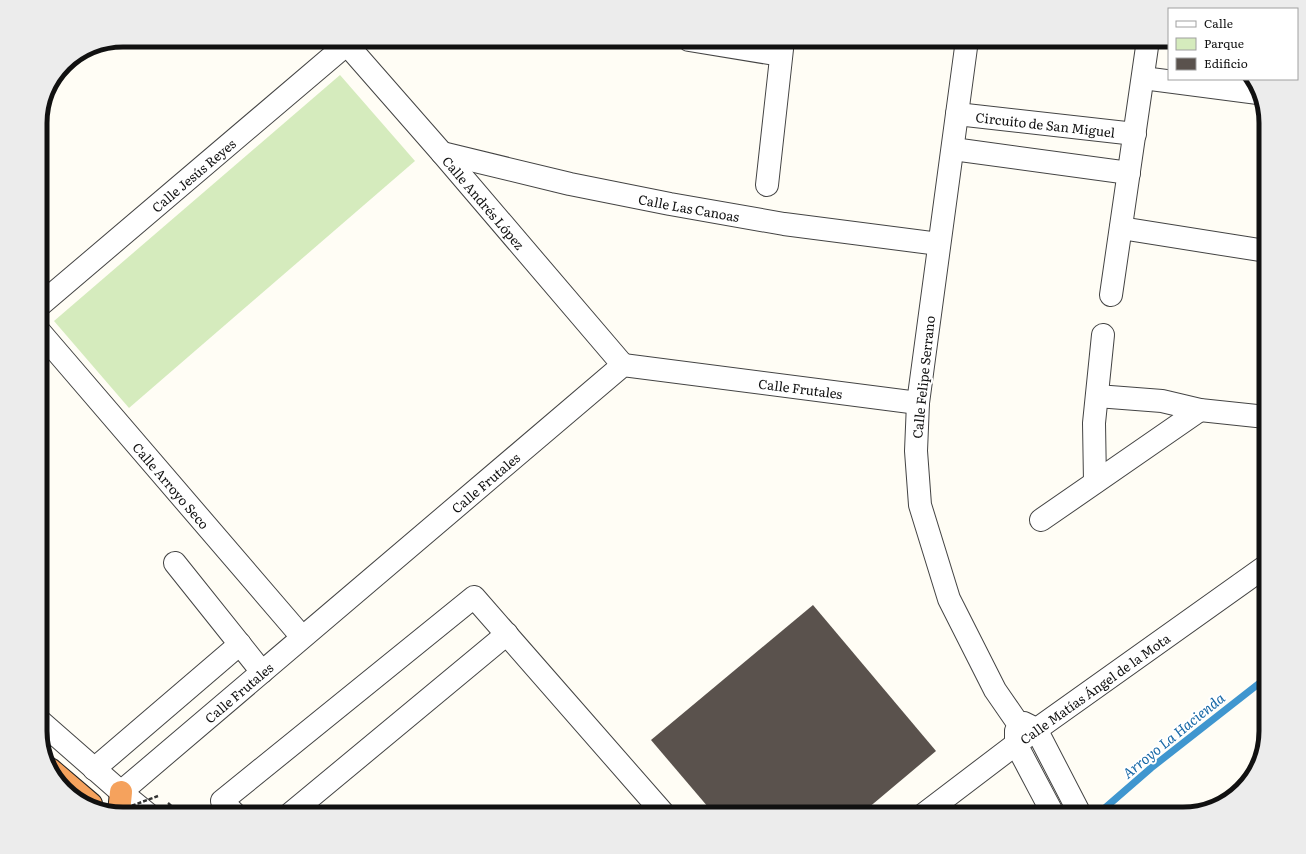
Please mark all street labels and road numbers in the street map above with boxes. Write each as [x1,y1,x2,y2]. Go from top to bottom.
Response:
street label: Circuito de San Miguel [975,107,1117,141]
street label: Calle Jesús Reyes [147,133,239,216]
street label: Calle Andrés López [439,151,529,253]
street label: Calle Las Canoas [637,188,741,226]
street label: Calle Felipe Serrano [907,314,939,439]
street label: Calle Frutales [757,373,844,403]
street label: Calle Arroyo Seco [129,438,215,533]
street label: Calle Frutales [447,448,524,517]
street label: Calle Matías Ángel de la Mota [1016,628,1173,748]
street label: Calle Frutales [200,658,277,727]

